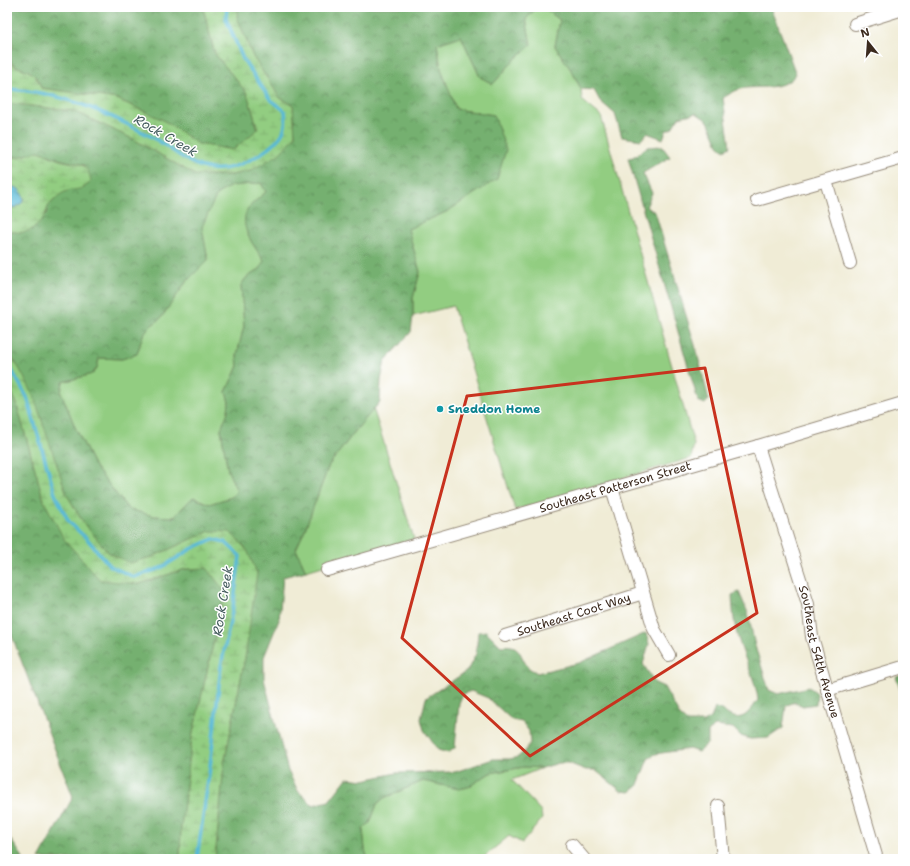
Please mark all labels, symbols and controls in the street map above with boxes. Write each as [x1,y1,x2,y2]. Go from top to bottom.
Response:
north arrow [848,22,888,62]
text: N [859,24,872,41]
water label: Rock Creek [131,110,201,161]
place label: Sneddon Home [448,401,540,417]
marker: Sneddon Home [435,404,445,414]
street label: Southeast Patterson Street [537,458,693,517]
water label: Rock Creek [209,564,236,637]
street label: Southeast 54th Avenue [795,583,843,720]
street label: Southeast Coot Way [515,589,633,640]

